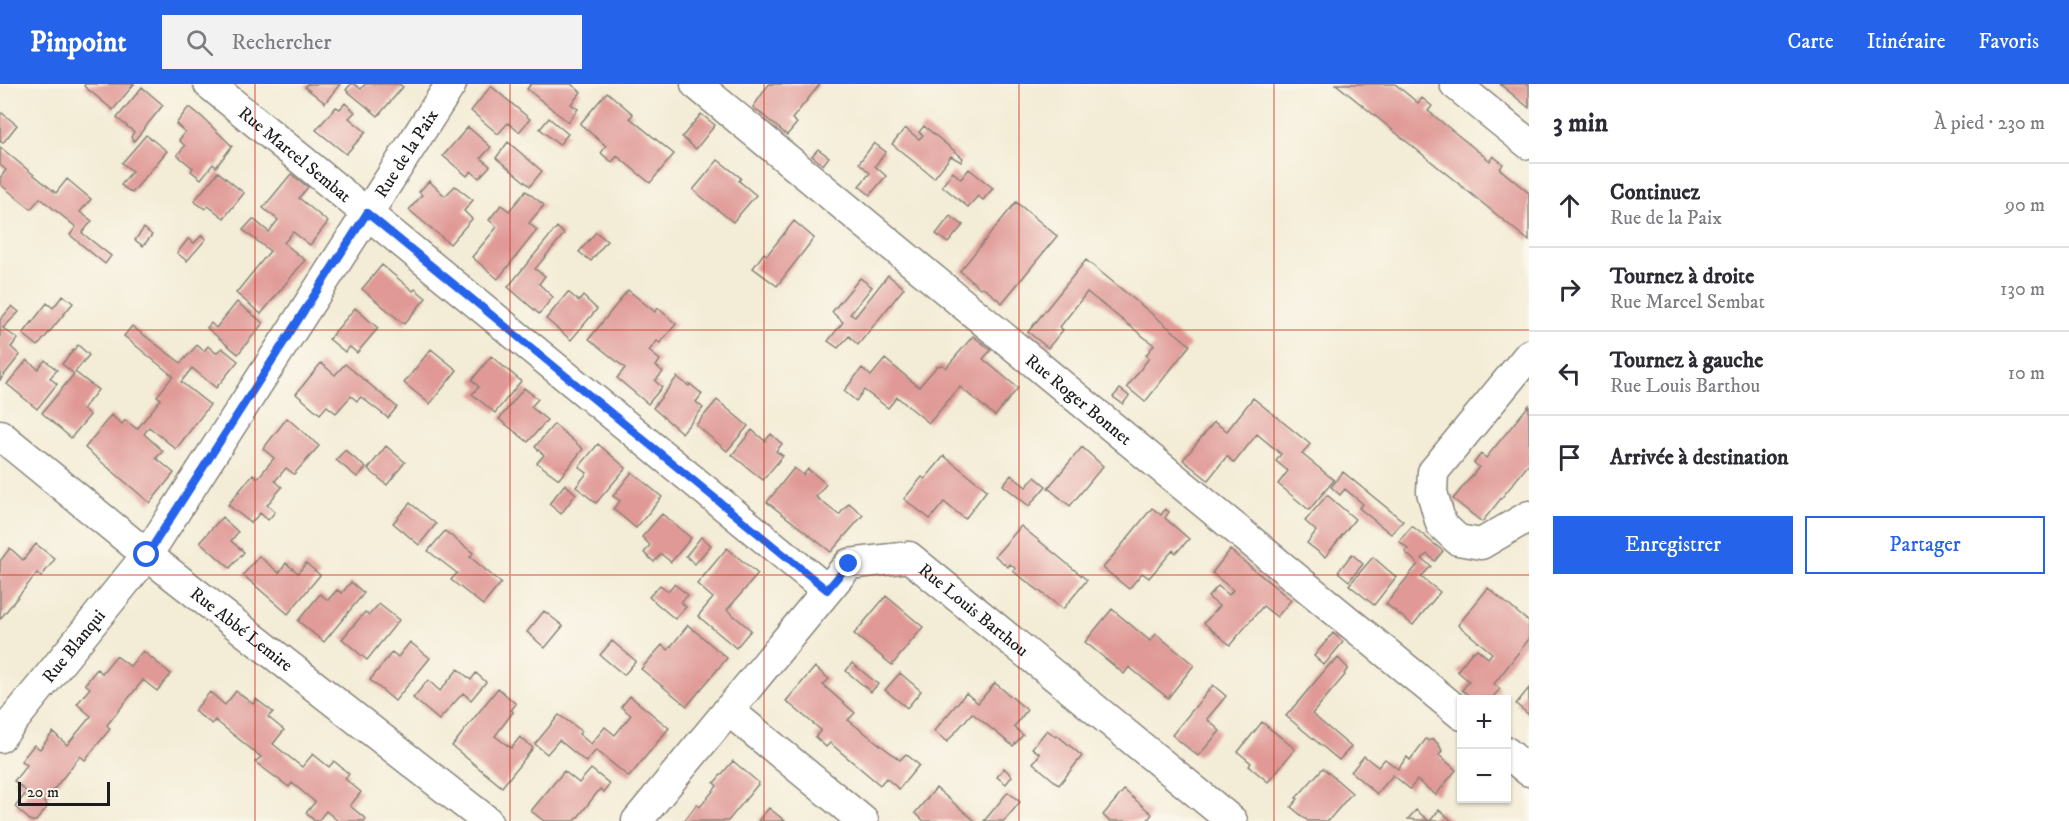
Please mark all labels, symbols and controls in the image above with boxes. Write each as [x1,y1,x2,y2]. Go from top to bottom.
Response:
search box [162,15,582,69]
text: Pinpoint [30,25,126,60]
icon: search [183,26,216,59]
text: Rechercher [231,29,331,56]
text: Carte [1788,29,1834,55]
text: Itinéraire [1867,29,1945,55]
text: Favoris [1978,29,2039,55]
street label: Rue Marcel Sembat [233,102,355,208]
street label: Rue de la Paix [371,105,444,202]
text: 3 min [1553,107,1608,140]
text: À pied · 230 m [1934,111,2045,136]
text: Continuez [1610,179,1700,206]
icon: ahead [1553,189,1586,222]
text: 90 m [2005,193,2045,218]
text: Rue de la Paix [1610,206,1722,231]
text: Tournez à droite [1610,263,1754,290]
icon: right [1553,273,1586,306]
text: 130 m [2000,277,2045,302]
text: Rue Marcel Sembat [1610,290,1765,315]
text: Tournez à gauche [1610,347,1763,374]
street label: Rue Roger Bonnet [1020,350,1136,451]
icon: left [1553,357,1586,390]
text: 10 m [2008,361,2045,386]
text: Rue Louis Barthou [1610,374,1760,399]
icon: arrive [1553,441,1586,474]
text: Arrivée à destination [1610,444,1789,471]
button: Enregistrer [1553,516,1793,574]
button: Partager [1805,516,2045,574]
route start [133,541,159,567]
route end [835,550,861,576]
street label: Rue Louis Barthou [914,559,1033,662]
street label: Rue Abbé Lemire [185,583,297,677]
street label: Rue Blanqui [38,605,110,688]
map controls [1457,695,1511,803]
button: + [1457,695,1511,749]
button: − [1457,749,1511,803]
scale bar [18,779,110,806]
text: 20 m [27,782,59,802]

